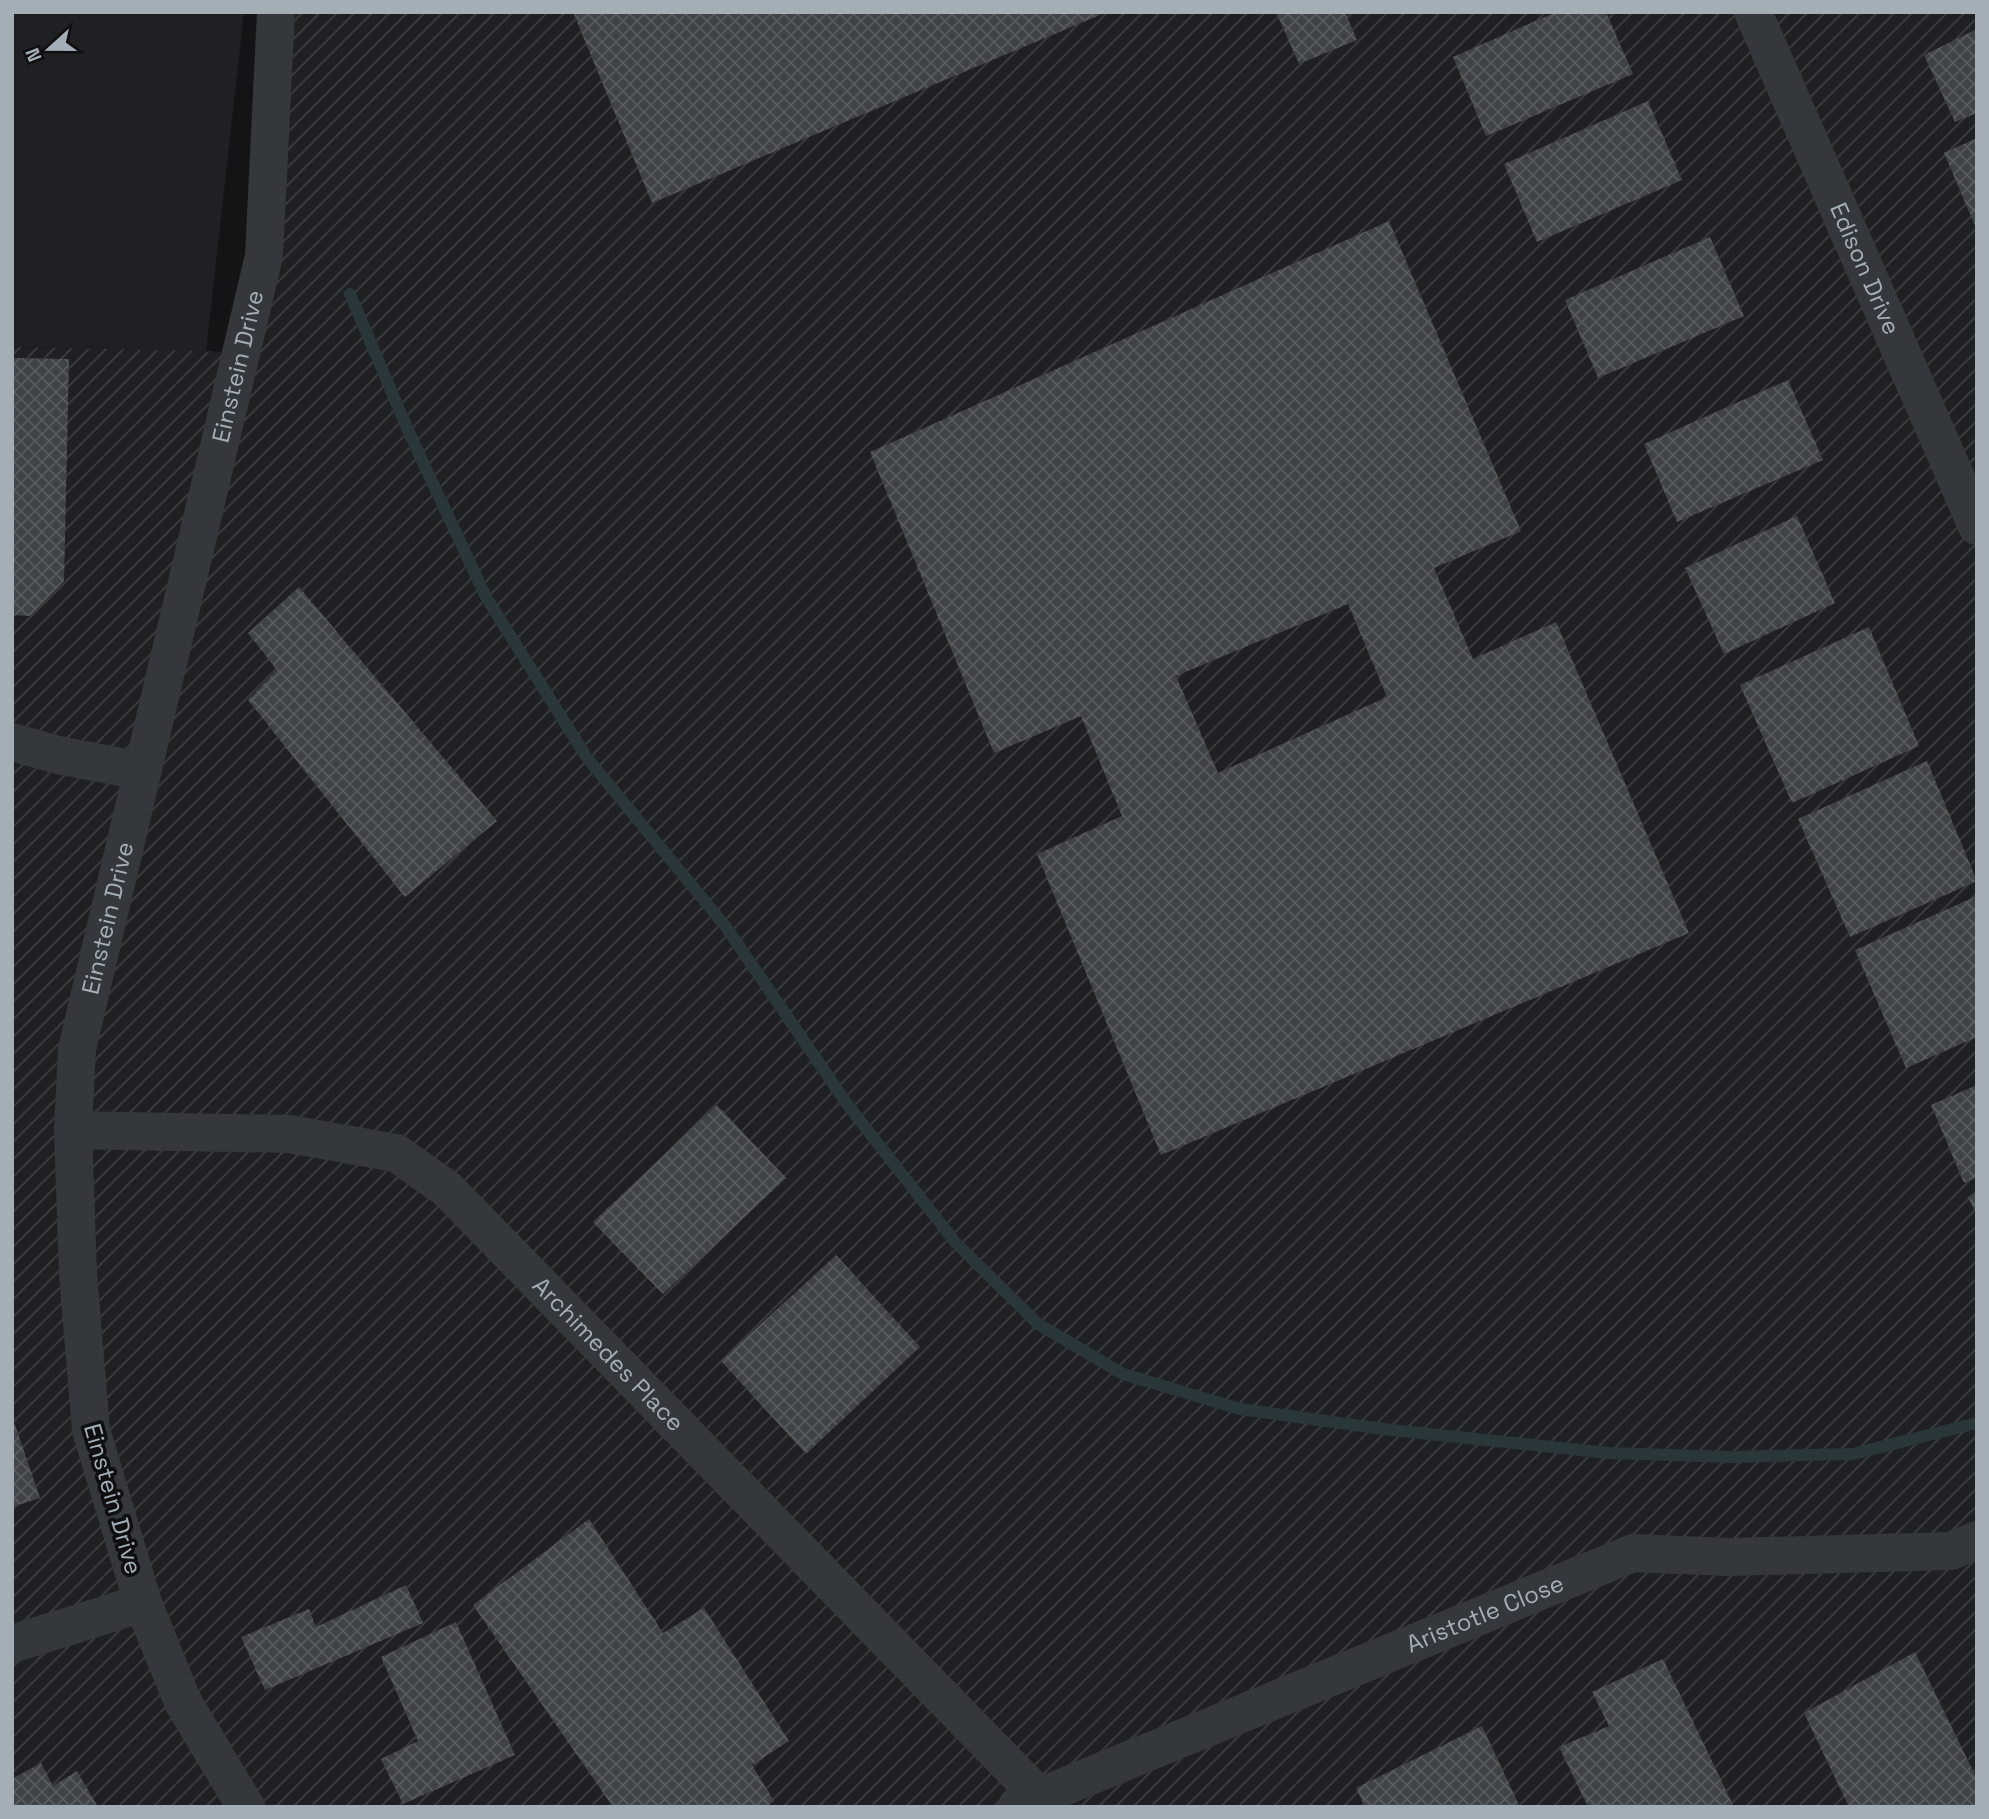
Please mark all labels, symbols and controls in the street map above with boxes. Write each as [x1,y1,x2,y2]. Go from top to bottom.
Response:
north arrow [14,14,84,84]
text: N [20,44,48,65]
street label: Edison Drive [1823,198,1908,339]
street label: Einstein Drive [205,287,270,446]
street label: Einstein Drive [74,839,140,997]
street label: Archimedes Place [526,1270,691,1438]
street label: Einstein Drive [77,1420,150,1578]
street label: Aristotle Close [1401,1567,1568,1660]

